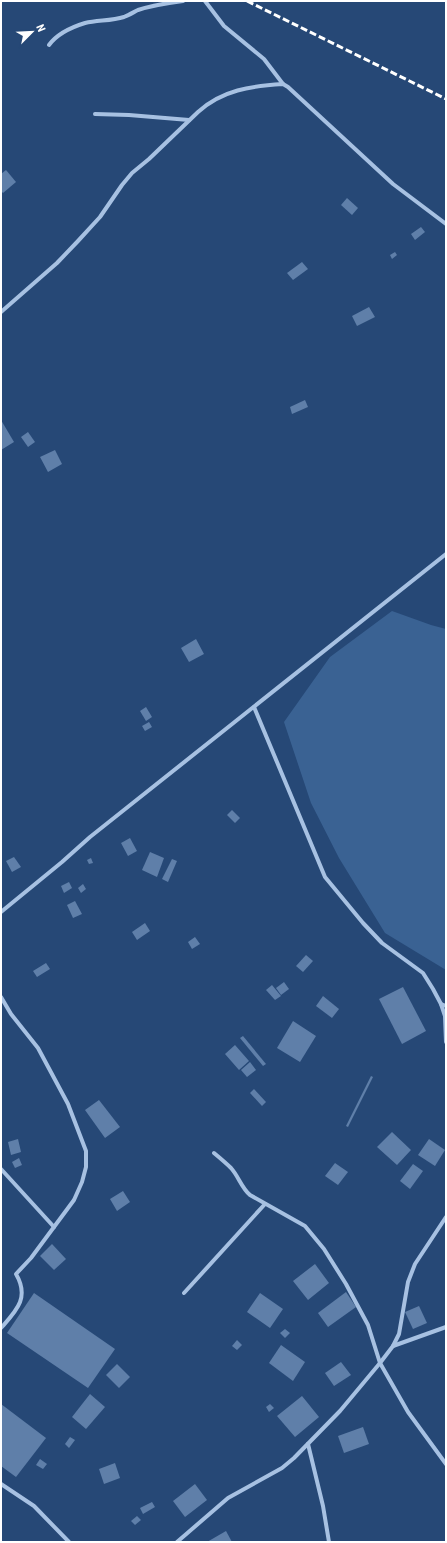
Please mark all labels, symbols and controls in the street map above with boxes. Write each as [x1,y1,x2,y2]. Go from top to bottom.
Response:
north arrow [12,12,52,52]
text: N [33,22,48,34]

